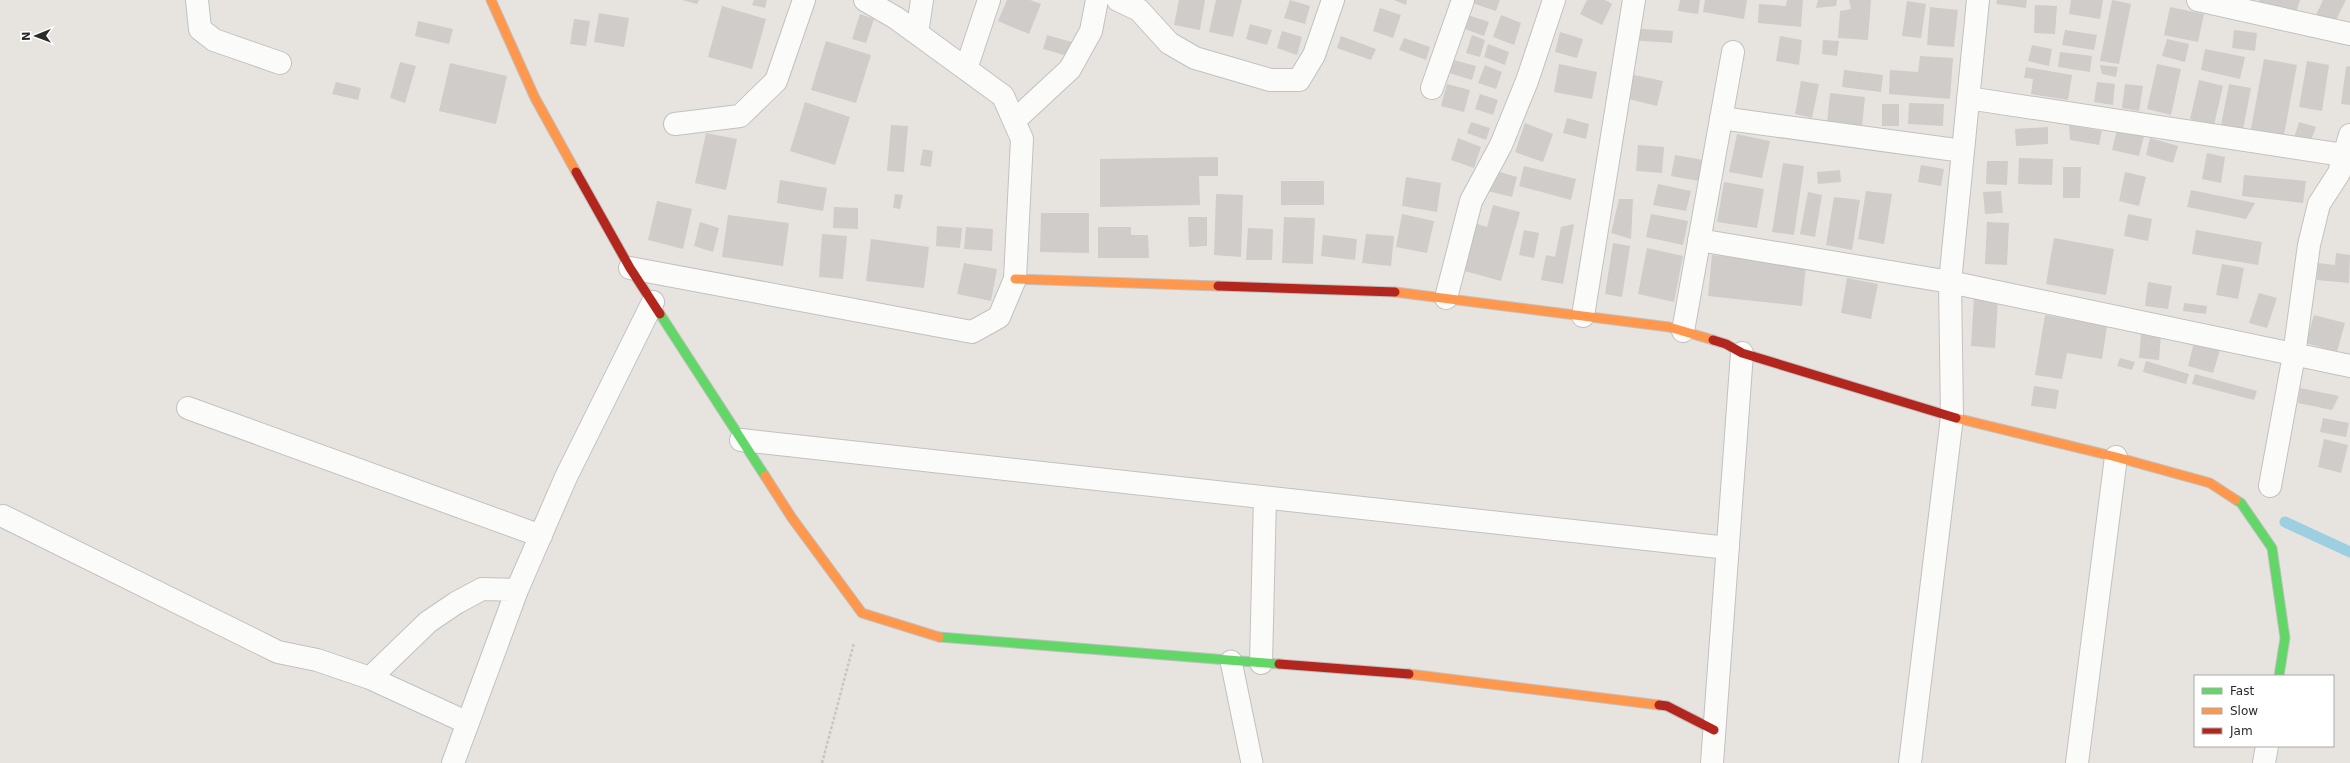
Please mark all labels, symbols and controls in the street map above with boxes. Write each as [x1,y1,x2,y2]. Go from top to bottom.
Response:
north arrow [16,16,56,56]
text: N [20,31,33,41]
legend [2194,675,2334,747]
text: Fast [2230,684,2254,698]
text: Slow [2230,704,2258,718]
text: Jam [2229,724,2253,738]

